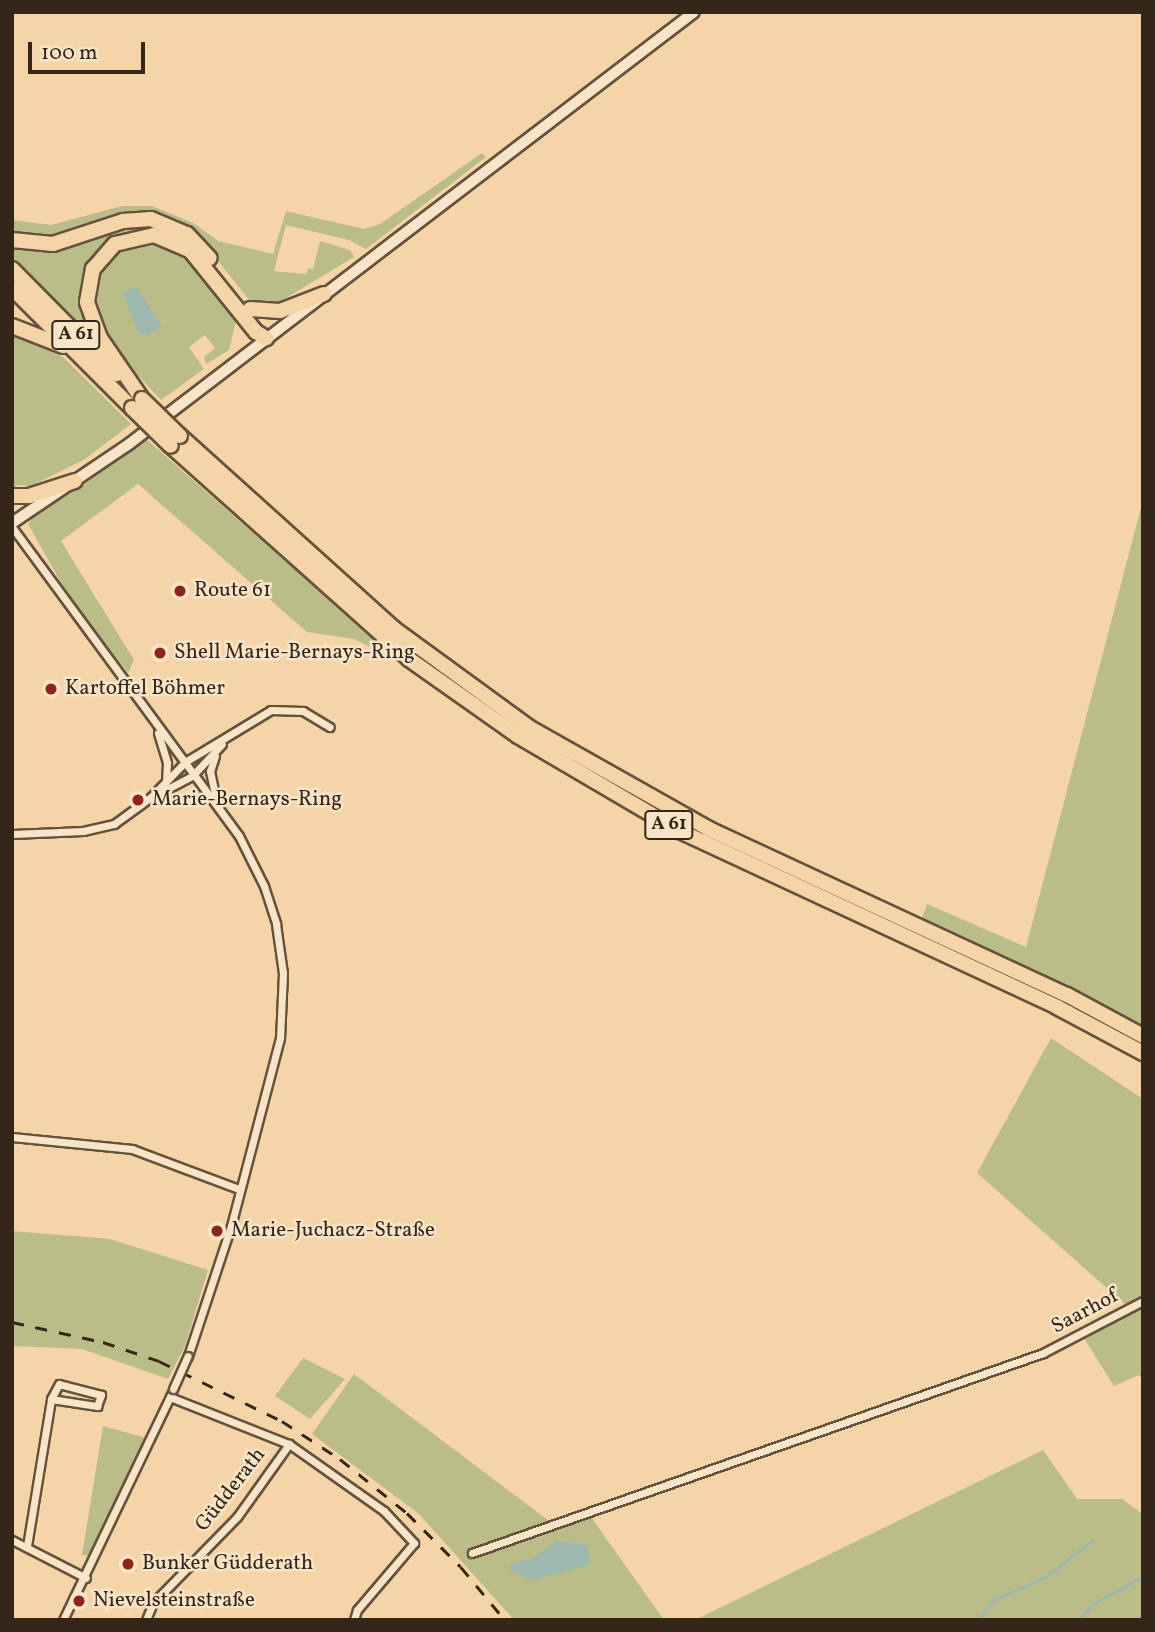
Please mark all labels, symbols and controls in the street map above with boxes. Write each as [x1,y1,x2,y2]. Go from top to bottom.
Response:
scale bar [32,28,149,72]
text: 100 m [41,39,98,68]
road number: A 61 [50,320,102,350]
place label: Route 61 [194,578,271,604]
marker: Route 61 [172,583,188,599]
place label: Shell Marie-Bernays-Ring [174,640,415,666]
marker: Shell Marie-Bernays-Ring [152,645,168,661]
place label: Kartoffel Böhmer [65,676,225,702]
marker: Kartoffel Böhmer [43,681,59,697]
place label: Marie-Bernays-Ring [152,787,342,813]
marker: Marie-Bernays-Ring [130,792,146,808]
road number: A 61 [643,810,695,840]
place label: Marie-Juchacz-Straße [231,1218,435,1244]
marker: Marie-Juchacz-Straße [209,1223,225,1239]
street label: Saarhof [1047,1284,1123,1340]
street label: Güdderath [190,1443,272,1537]
place label: Bunker Güdderath [142,1551,313,1577]
marker: Bunker Güdderath [120,1556,136,1572]
place label: Nievelsteinstraße [93,1588,255,1614]
marker: Nievelsteinstraße [71,1593,87,1609]

